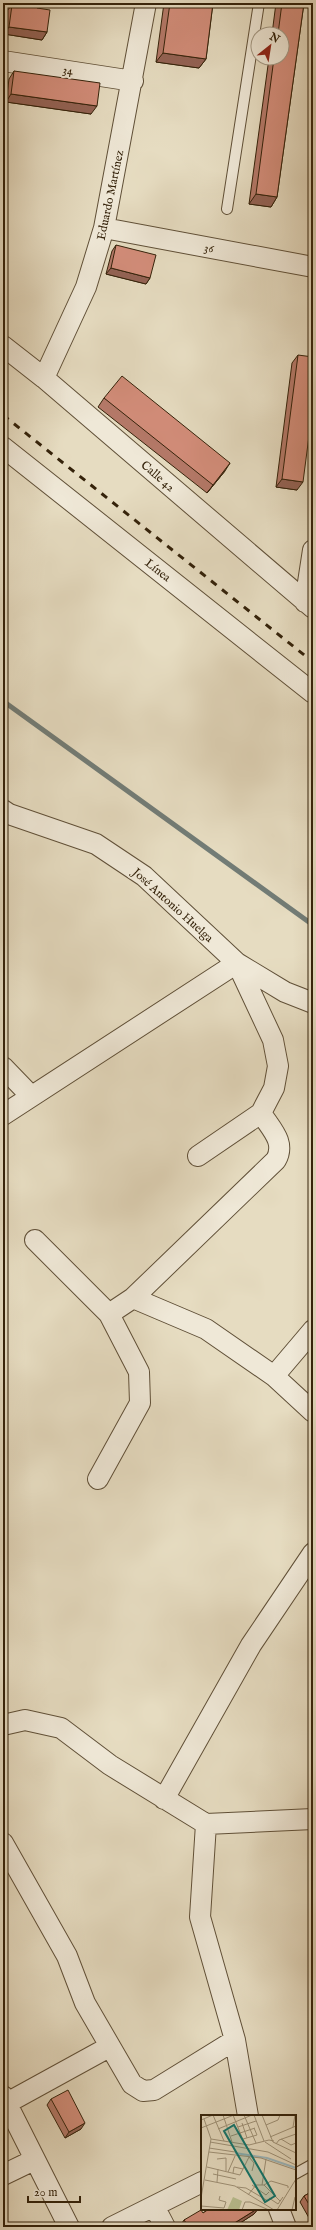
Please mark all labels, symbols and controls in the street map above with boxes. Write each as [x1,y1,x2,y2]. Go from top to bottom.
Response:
north arrow [250,26,290,66]
text: N [266,29,283,47]
street label: 34 [62,62,74,79]
street label: Eduardo Martínez [94,148,127,242]
street label: 36 [203,240,216,257]
street label: Calle 42 [138,458,178,495]
street label: Línea [142,556,174,586]
street label: José Antonio Huelga [127,864,217,947]
inset map [201,2115,296,2210]
scale bar [28,2178,80,2204]
text: 20 m [34,2185,57,2200]

